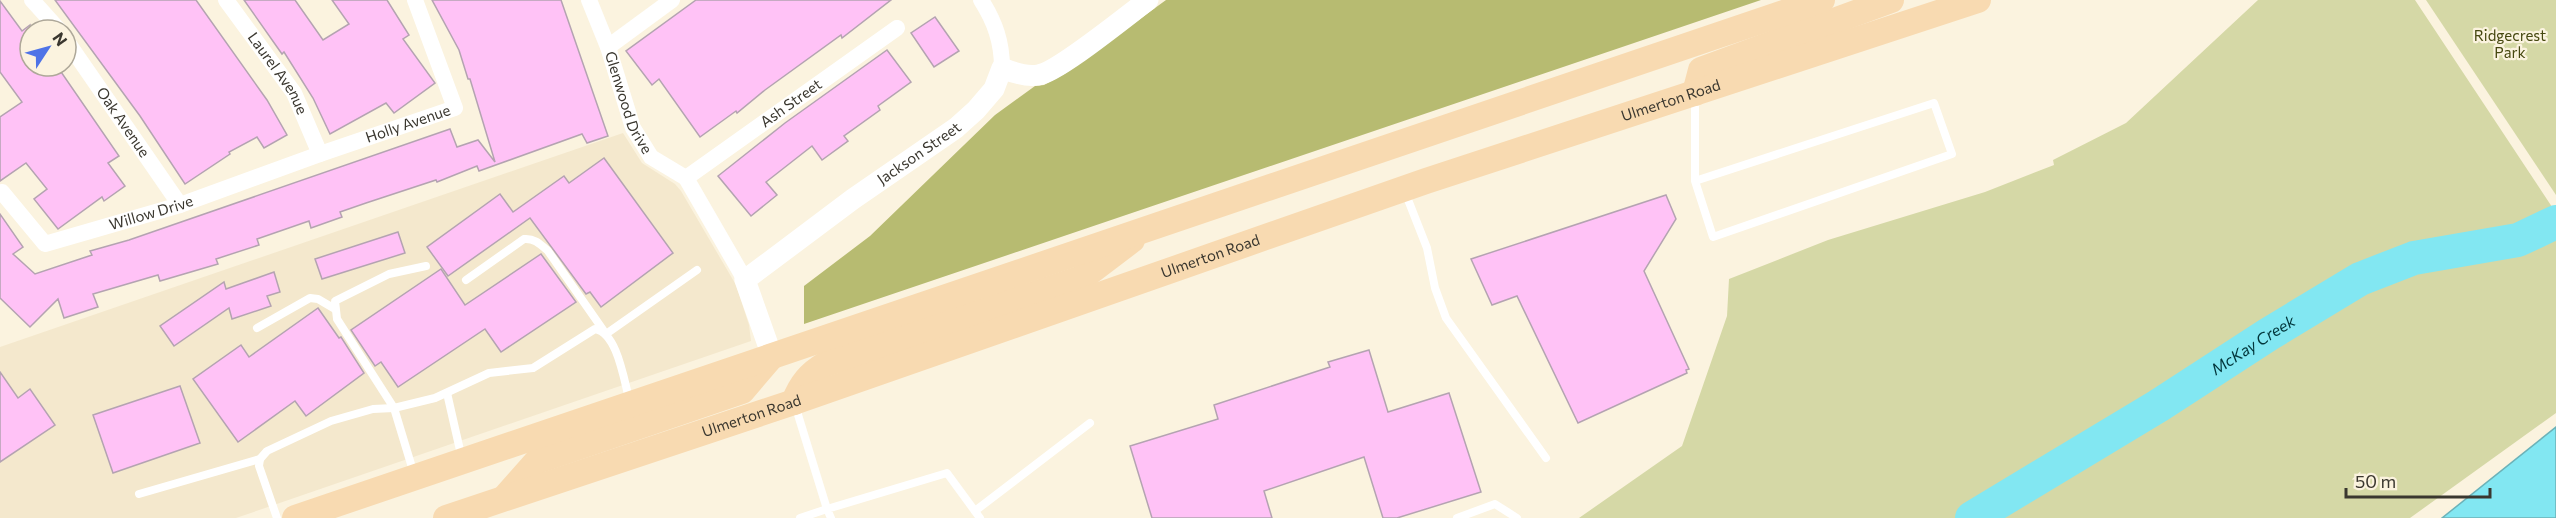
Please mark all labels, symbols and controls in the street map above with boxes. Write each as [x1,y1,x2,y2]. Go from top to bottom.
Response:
north arrow [18,18,78,78]
park label: Ridgecrest Park [2474,26,2546,61]
text: N [49,28,72,49]
street label: Laurel Avenue [245,28,312,117]
street label: Glenwood Drive [602,49,657,157]
street label: Ash Street [756,75,825,130]
street label: Ulmerton Road [1619,75,1722,124]
street label: Oak Avenue [93,83,154,160]
street label: Holly Avenue [363,100,453,146]
street label: Jackson Street [873,118,964,188]
street label: Willow Drive [107,191,195,233]
street label: Ulmerton Road [1158,230,1262,281]
water label: McKay Creek [2207,310,2298,378]
street label: Ulmerton Road [699,390,803,440]
scale bar [2346,461,2490,499]
text: 50 m [2355,470,2396,492]

